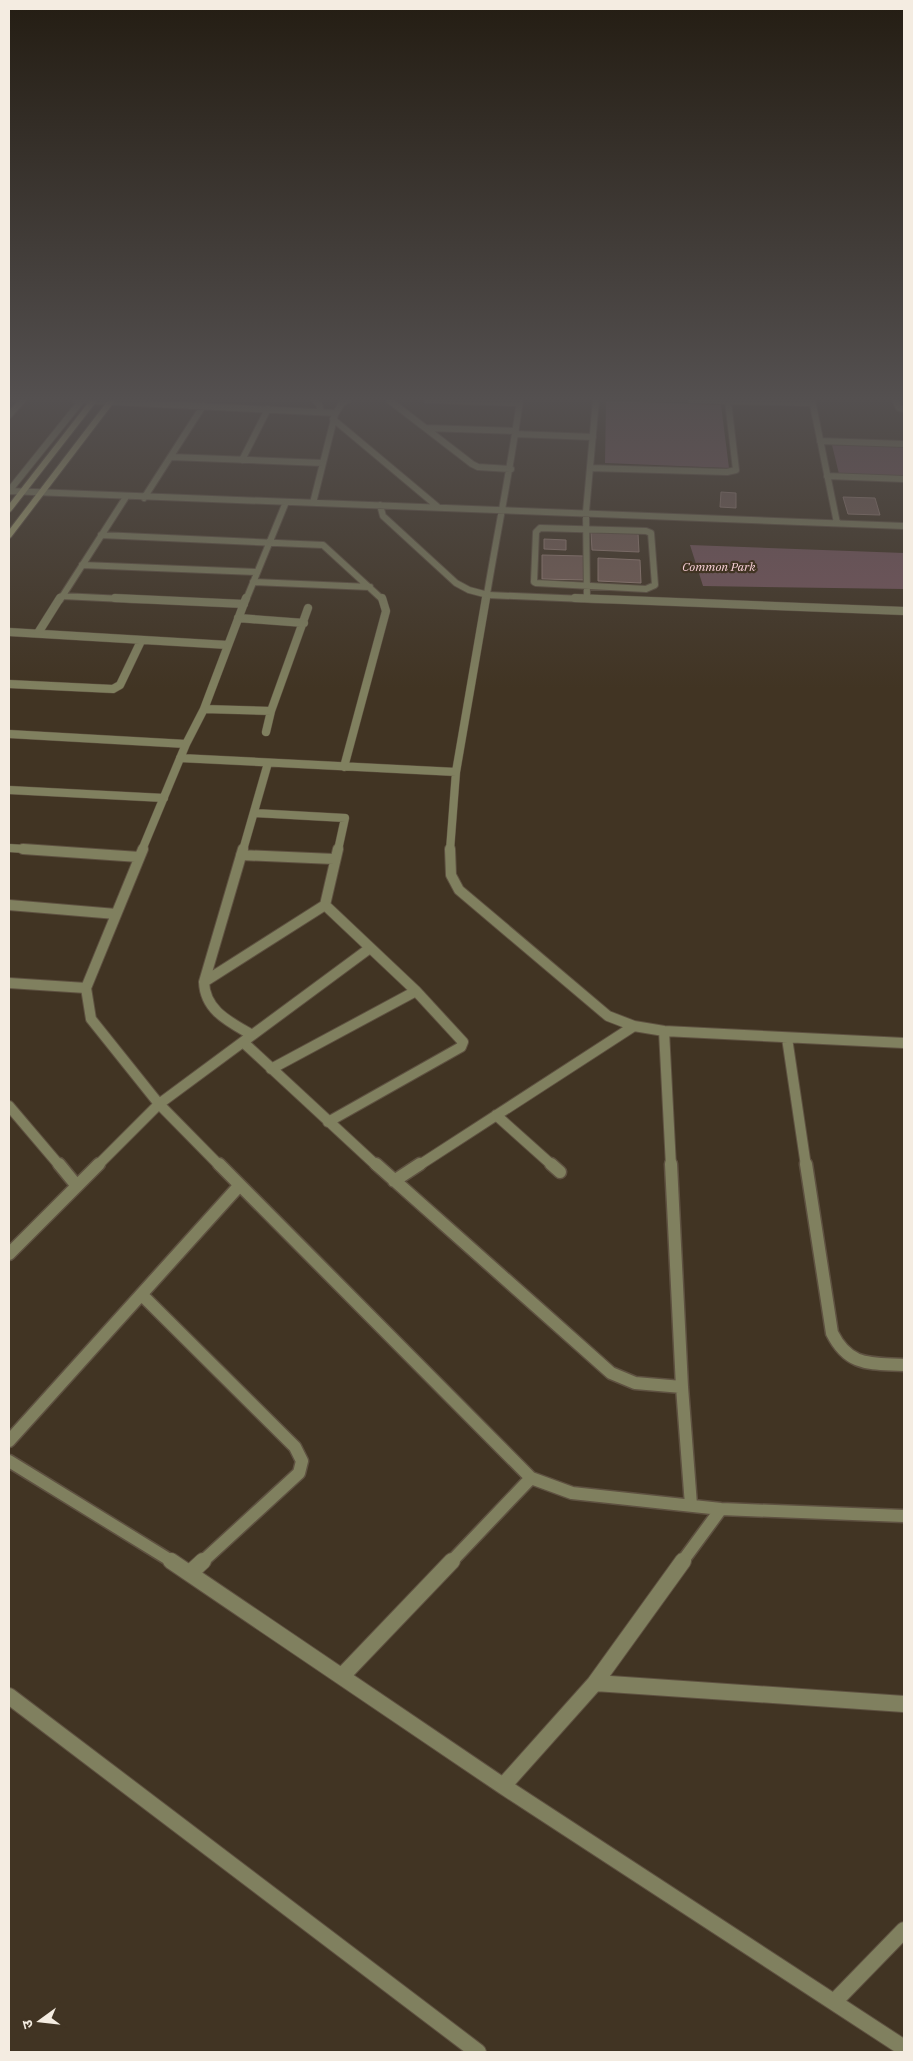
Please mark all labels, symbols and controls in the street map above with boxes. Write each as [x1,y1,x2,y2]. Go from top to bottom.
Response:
park label: Common Park [682,559,756,574]
north arrow [15,1996,65,2046]
text: उ [17,2017,37,2031]

